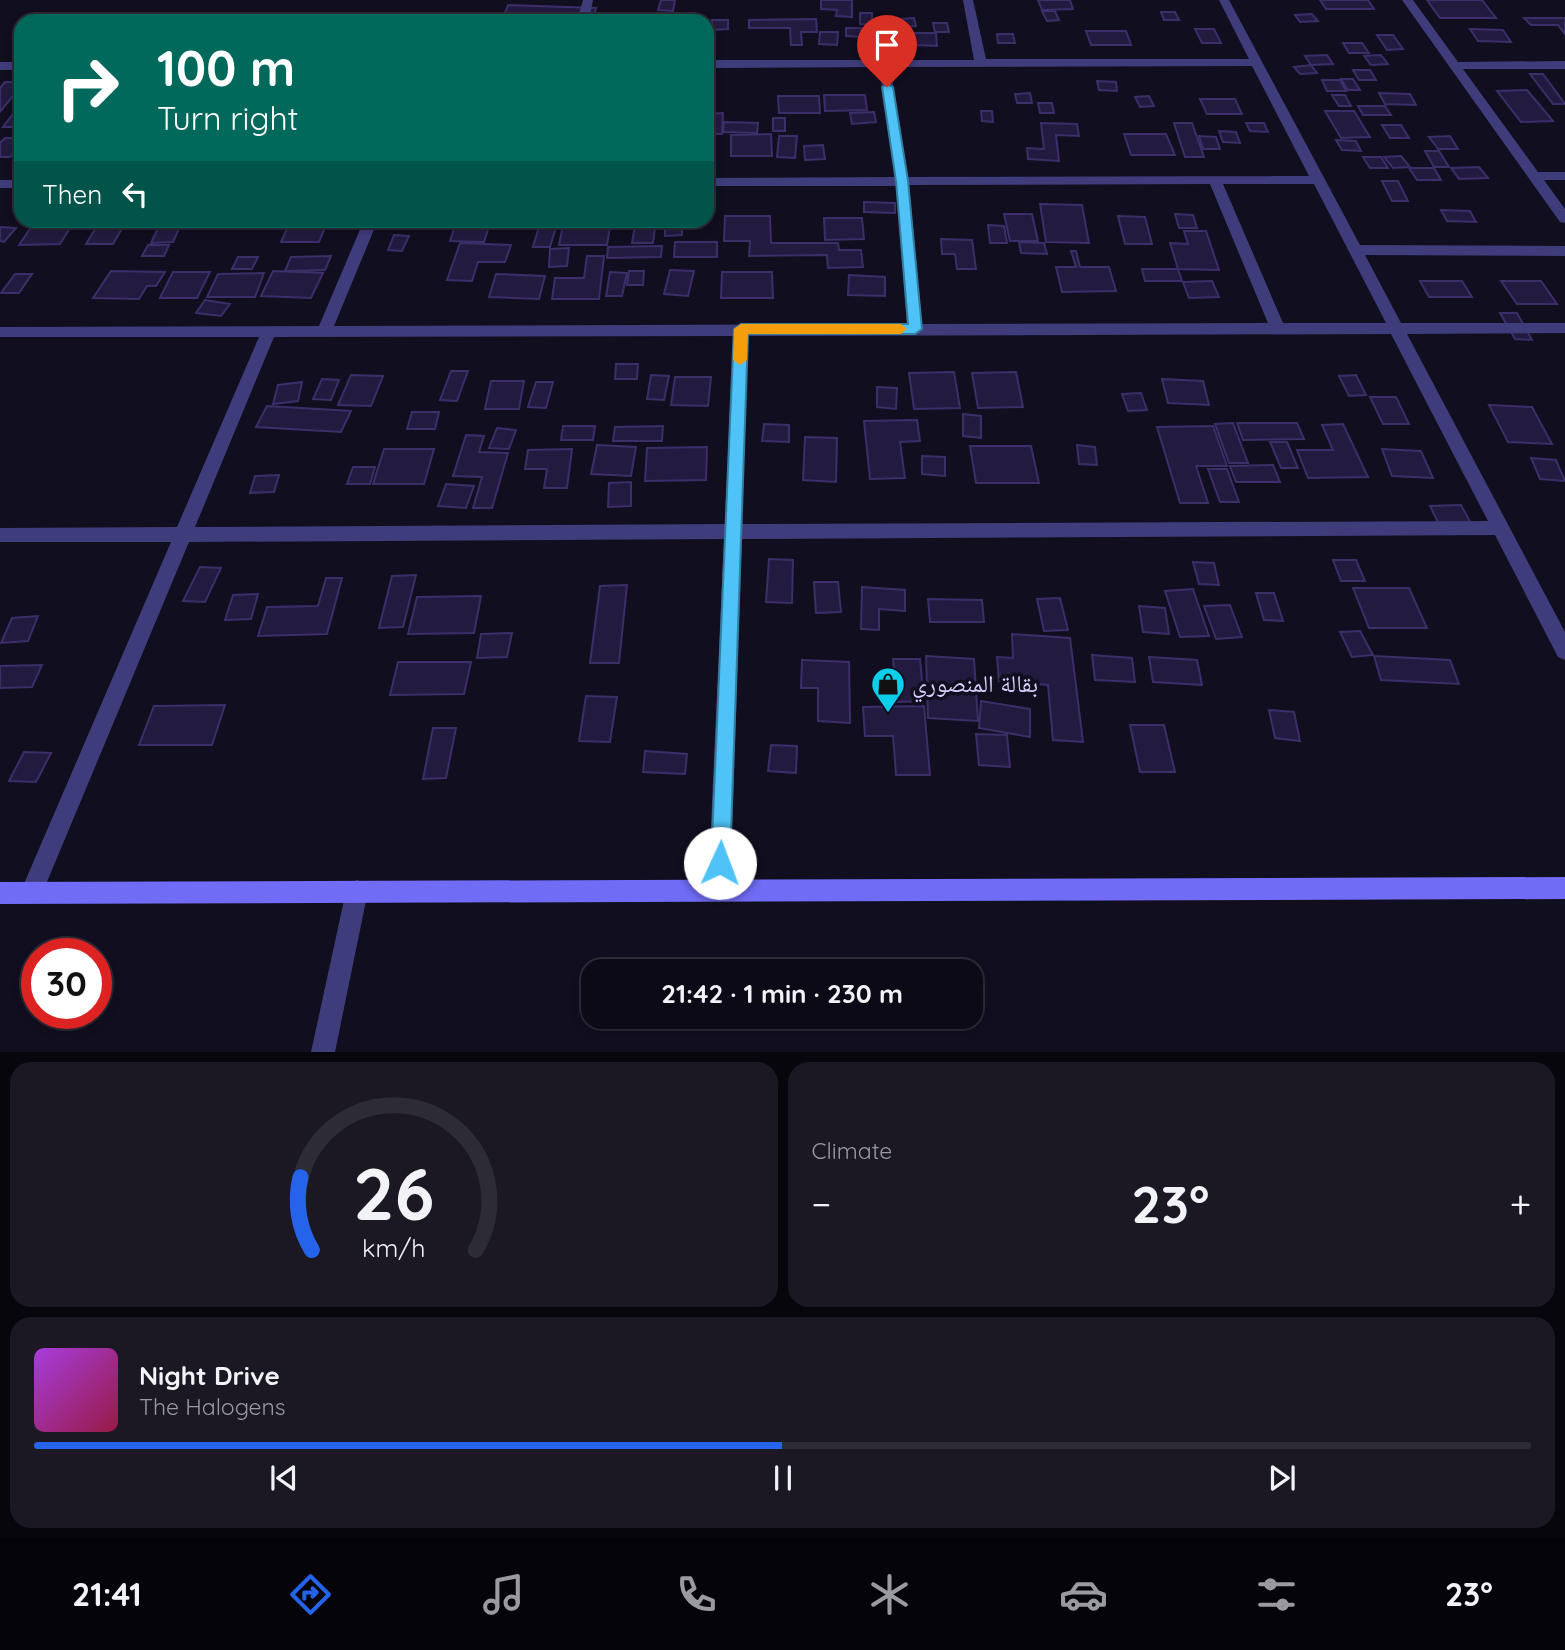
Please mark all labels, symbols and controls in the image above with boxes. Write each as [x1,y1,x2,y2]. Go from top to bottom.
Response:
pin [857,15,917,87]
icon: arrive [868,26,906,64]
text: 100 m [157,37,295,98]
icon: right [42,42,133,133]
text: Turn right [157,98,298,138]
icon: left [116,175,154,213]
text: Then [42,178,102,211]
shop icon: بقالة المنصوري [869,665,907,714]
place label: بقالة المنصوري [912,668,1038,703]
position arrow [683,826,757,900]
speed limit sign: 30 [21,938,112,1029]
text: 21:42 · 1 min · 230 m [661,977,903,1010]
text: Climate [812,1136,892,1165]
text: 26 [353,1148,435,1239]
text: 23° [1131,1171,1209,1236]
text: − [812,1180,831,1228]
text: + [1510,1180,1531,1228]
text: km/h [362,1232,425,1263]
text: Night Drive [139,1359,280,1392]
text: The Halogens [139,1392,286,1421]
icon: previous [265,1459,303,1497]
icon: pause [764,1459,802,1497]
icon: next [1263,1459,1301,1497]
icon: directions [286,1570,335,1619]
icon: music [479,1570,528,1619]
icon: phone [672,1570,721,1619]
icon: climate [865,1570,914,1619]
icon: car [1059,1570,1108,1619]
icon: filters [1252,1570,1301,1619]
text: 21:41 [72,1574,142,1614]
text: 23° [1445,1574,1493,1614]

